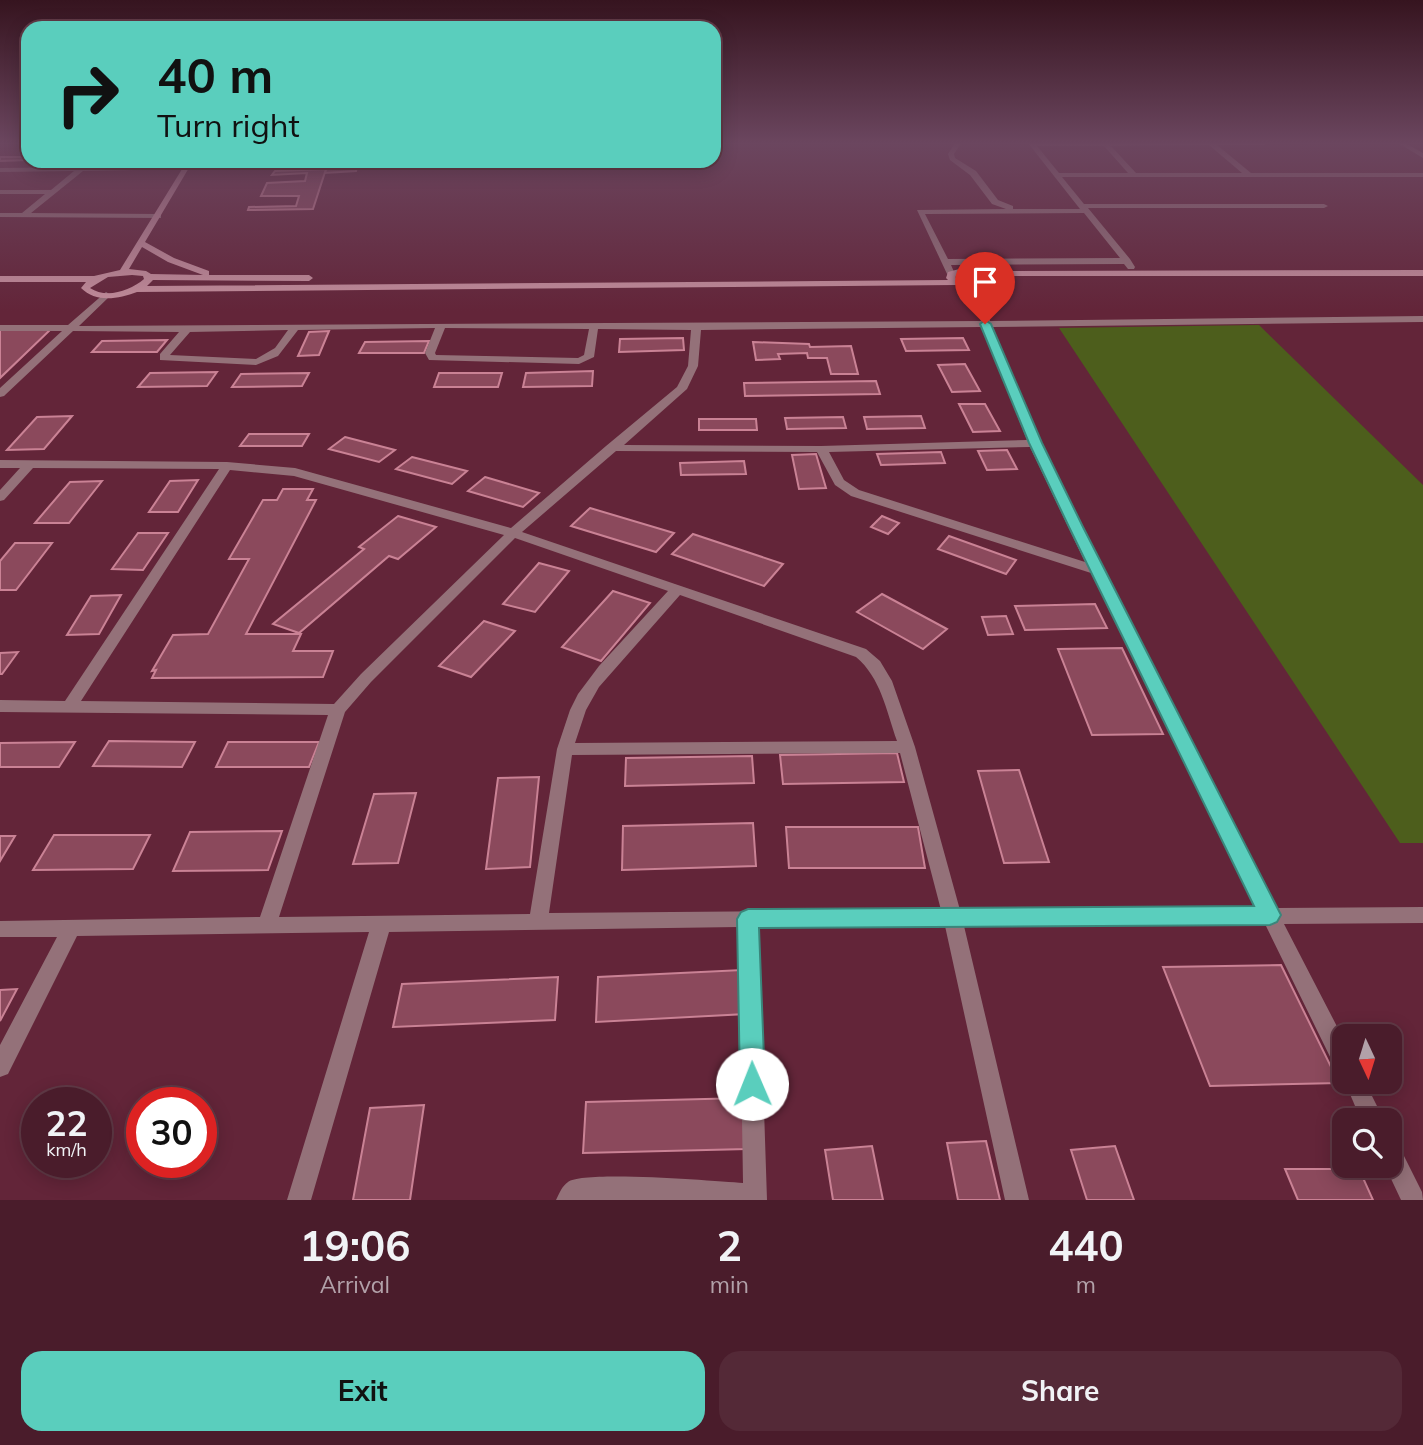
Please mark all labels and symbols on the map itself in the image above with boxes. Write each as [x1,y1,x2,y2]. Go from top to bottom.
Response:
pin [955,252,1015,324]
north arrow [1332,1024,1402,1094]
position arrow [715,1047,789,1121]
speed limit sign: 30 [126,1087,217,1178]

